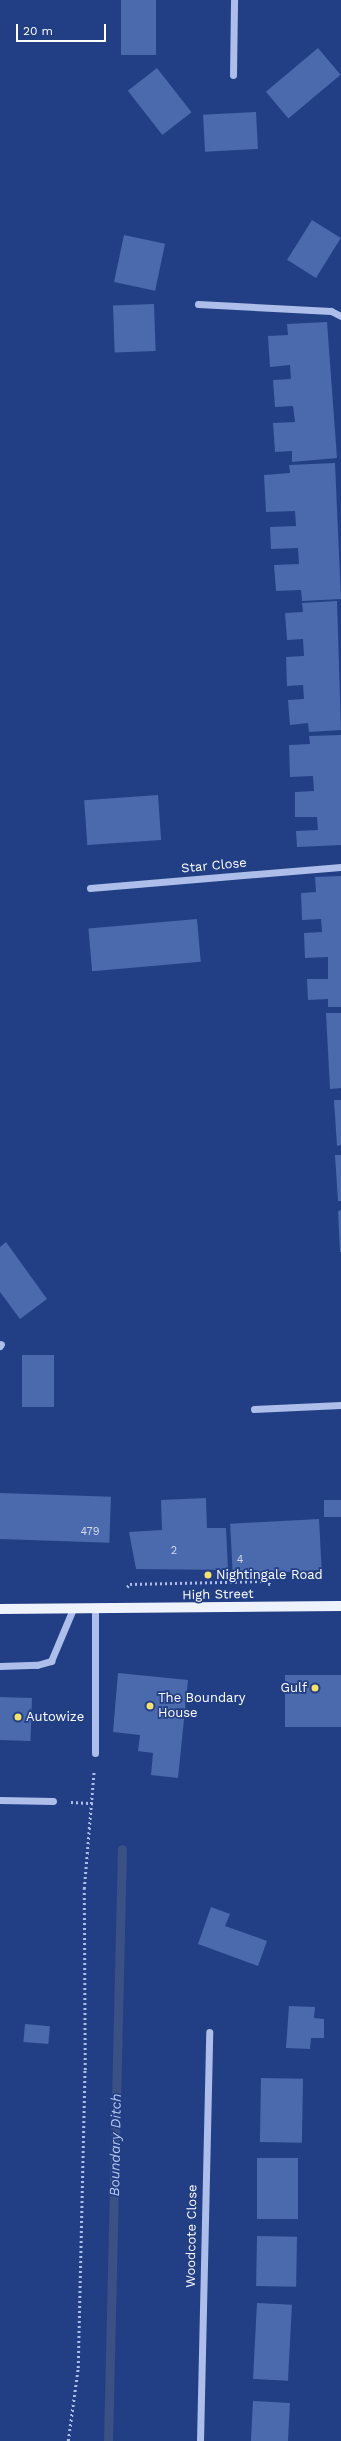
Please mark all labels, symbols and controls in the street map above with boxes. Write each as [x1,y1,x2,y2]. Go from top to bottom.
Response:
scale bar [18,16,108,42]
text: 20 m [23,24,53,38]
street label: Star Close [180,855,248,877]
house number: 479 [80,1525,100,1539]
house number: 2 [171,1544,177,1558]
house number: 4 [237,1553,243,1567]
place label: Nightingale Road [216,1567,323,1583]
marker: Nightingale Road [203,1570,213,1580]
street label: High Street [182,1587,254,1603]
place label: Gulf [280,1680,307,1696]
marker: Gulf [310,1683,320,1693]
place label: The Boundary House [158,1691,245,1722]
marker: The Boundary House [145,1701,155,1711]
place label: Autowize [26,1709,84,1725]
marker: Autowize [13,1712,23,1722]
water label: Boundary Ditch [106,2093,124,2197]
street label: Woodcote Close [183,2184,201,2288]

